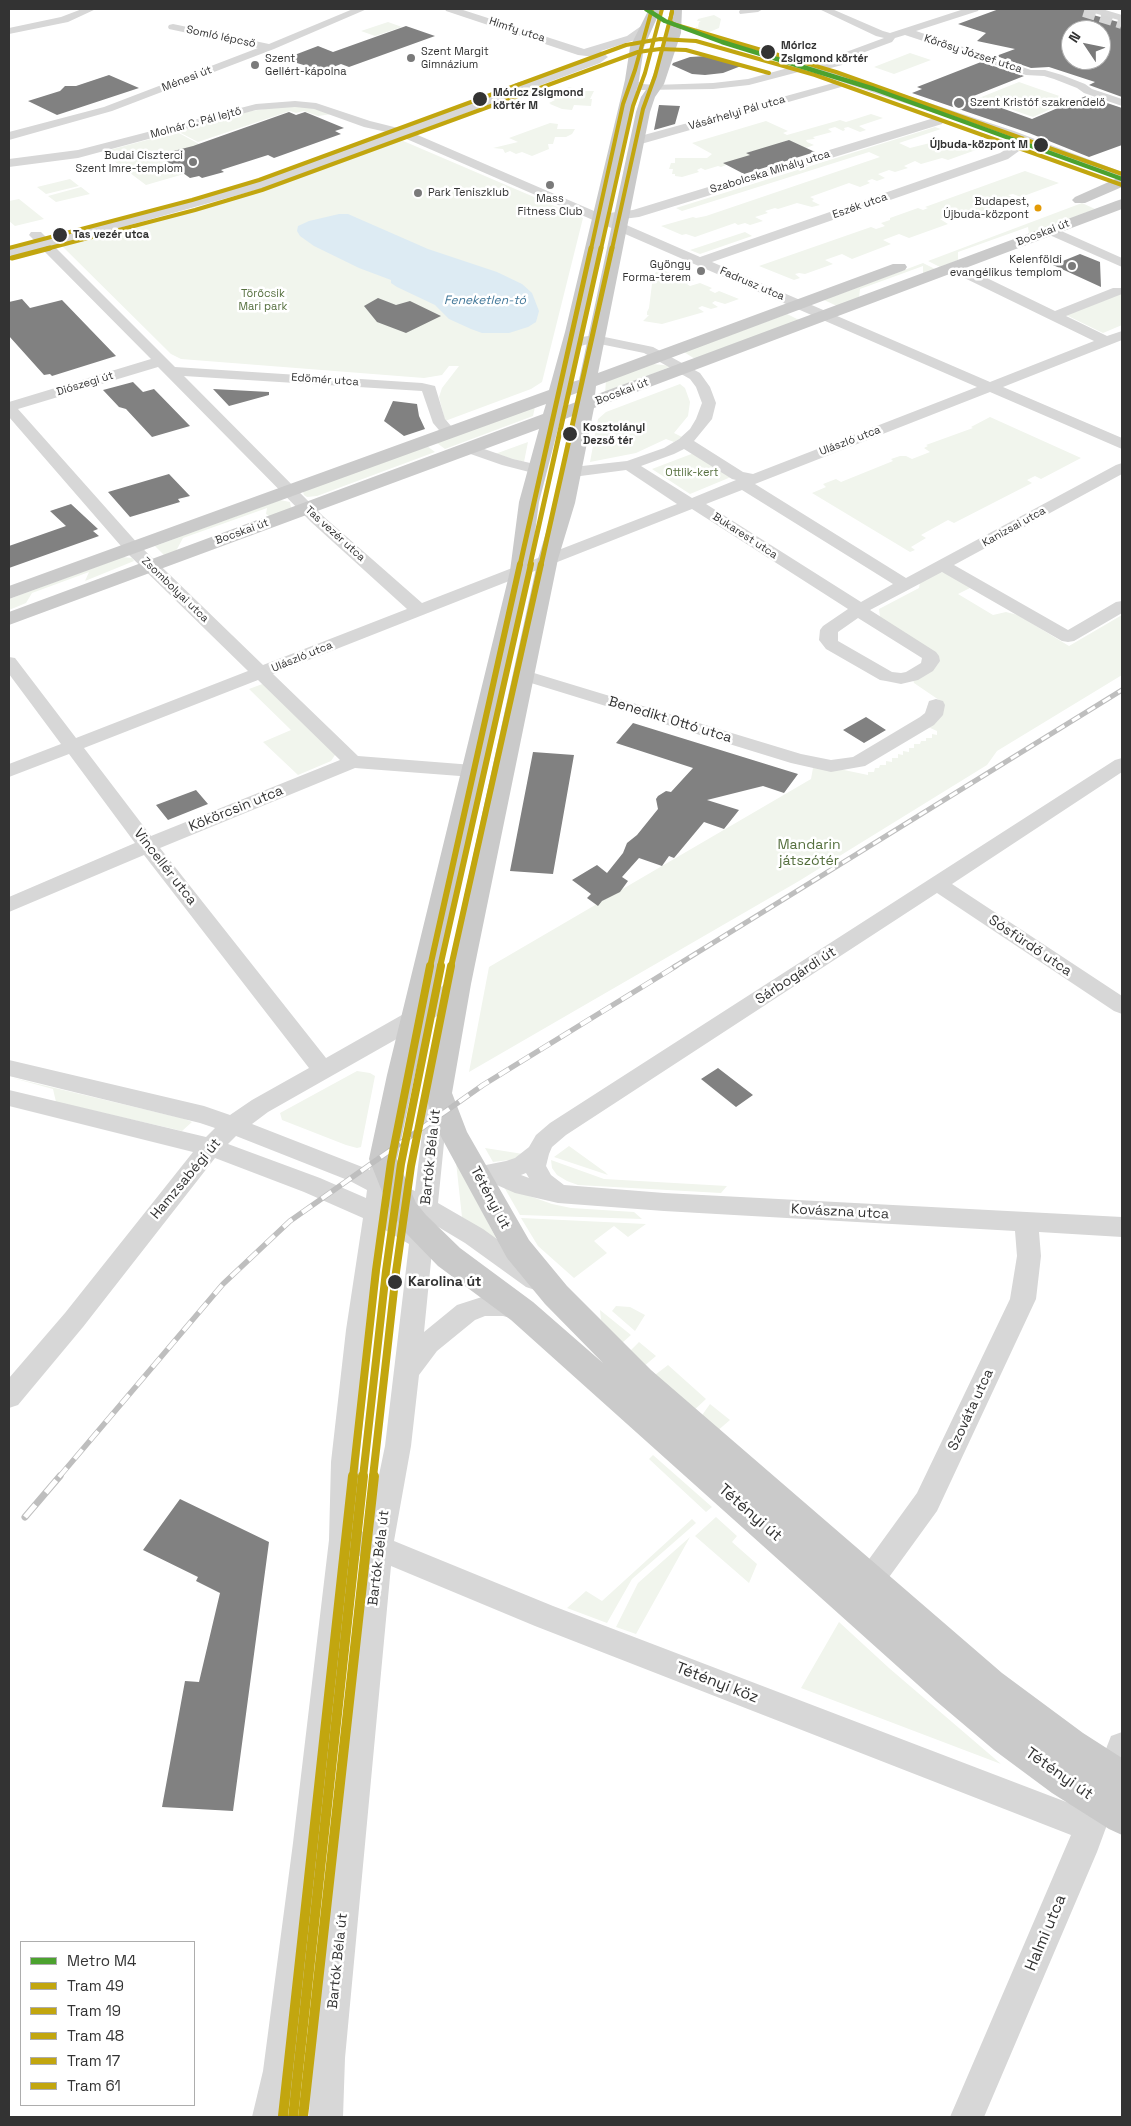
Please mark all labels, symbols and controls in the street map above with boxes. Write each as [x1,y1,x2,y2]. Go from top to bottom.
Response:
street label: Himfy utca [487,15,547,45]
north arrow [1061,20,1111,70]
street label: Somló lépcső [185,23,257,51]
text: N [1064,28,1084,46]
street label: Kőrösy József utca [922,32,1024,76]
place label: Móricz Zsigmond körtér [781,39,868,65]
marker: Móricz Zsigmond körtér [759,43,777,61]
place label: Szent Margit Gimnázium [421,45,489,71]
place label: Szent Gellért-kápolna [265,52,346,78]
marker: Szent Margit Gimnázium [405,52,417,64]
marker: Szent Gellért-kápolna [249,59,261,71]
street label: Ménesi út [160,63,214,95]
place label: Móricz Zsigmond körtér M [493,86,584,112]
marker: Móricz Zsigmond körtér M [471,90,489,108]
street label: Vásárhelyi Pál utca [687,93,787,133]
marker: Szent Kristóf szakrendelő [952,96,966,110]
place label: Szent Kristóf szakrendelő [970,96,1106,110]
street label: Molnár C. Pál lejtő [149,105,243,141]
marker: Újbuda-központ M [1032,136,1050,154]
place label: Újbuda-központ M [930,138,1028,152]
street label: Szabolcska Mihály utca [708,147,832,197]
place label: Budai Ciszterci Szent Imre-templom [76,149,183,175]
marker: Budai Ciszterci Szent Imre-templom [187,156,199,168]
marker: Mass Fitness Club [544,179,556,191]
place label: Park Teniszklub [428,186,509,200]
marker: Park Teniszklub [412,187,424,199]
street label: Eszék utca [831,190,889,222]
place label: Mass Fitness Club [518,192,582,218]
place label: Budapest, Újbuda-központ [943,195,1029,221]
marker: Budapest, Újbuda-központ [1033,203,1043,213]
street label: Bocskai út [1015,217,1071,249]
marker: Tas vezér utca [51,226,69,244]
place label: Tas vezér utca [73,228,149,242]
place label: Kelenföldi evangélikus templom [950,253,1062,279]
place label: Gyöngy Forma-terem [622,258,691,284]
marker: Kelenföldi evangélikus templom [1066,260,1078,272]
street label: Fadrusz utca [718,264,786,304]
marker: Gyöngy Forma-terem [695,265,707,277]
park label: Törőcsik Mari park [239,287,287,313]
water label: Feneketlen-tó [444,294,526,308]
street label: Diószegi út [55,369,115,399]
street label: Edömér utca [291,371,359,389]
street label: Bocskai út [594,376,650,408]
place label: Kosztolányi Dezső tér [583,421,645,447]
street label: Ulászló utca [817,423,883,459]
marker: Kosztolányi Dezső tér [561,425,579,443]
park label: Ottlik-kert [665,466,719,480]
street label: Tas vezér utca [302,504,368,564]
street label: Kanizsai utca [980,504,1048,550]
street label: Bukarest utca [710,510,780,562]
street label: Bocskai út [213,516,271,548]
street label: Zsombolyai utca [139,555,211,625]
street label: Ulászló utca [270,639,334,675]
street label: Benedikt Ottó utca [606,693,734,747]
street label: Kökörcsin utca [186,782,286,836]
street label: Vincellér utca [130,825,200,909]
park label: Mandarin játszótér [777,837,841,870]
street label: Sósfürdő utca [985,912,1075,980]
street label: Sárbogárdi út [753,944,839,1008]
street label: Bartók Béla út [418,1108,444,1206]
street label: Hamzsabégi út [147,1135,225,1223]
street label: Tétényi út [467,1164,513,1232]
street label: Kovászna utca [791,1201,889,1223]
marker: Karolina út [386,1273,404,1291]
place label: Karolina út [408,1274,481,1290]
street label: Szováta utca [945,1367,997,1453]
street label: Tétényi út [714,1480,786,1546]
street label: Bartók Béla út [365,1509,393,1607]
street label: Tétényi köz [673,1658,761,1708]
street label: Tétényi út [1021,1744,1097,1804]
street label: Halmi utca [1021,1892,1071,1974]
street label: Bartók Béla út [325,1912,351,2010]
legend [20,1941,195,2106]
text: Metro M4 [67,1951,136,1970]
text: Tram 49 [67,1976,124,1995]
text: Tram 19 [67,2001,121,2020]
text: Tram 48 [67,2026,124,2045]
text: Tram 17 [67,2051,120,2070]
text: Tram 61 [67,2076,121,2095]

